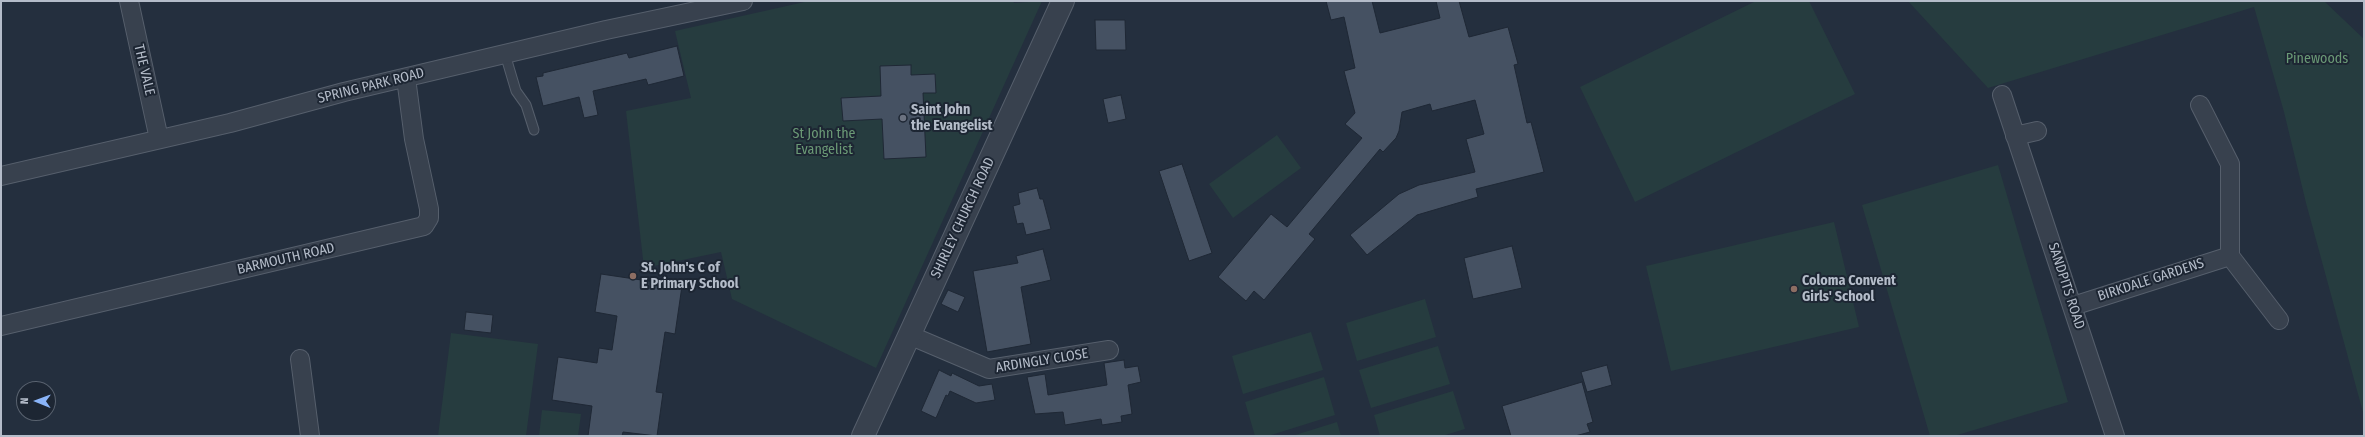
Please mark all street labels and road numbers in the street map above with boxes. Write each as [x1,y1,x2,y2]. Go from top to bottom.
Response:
street label: THE VALE [130,43,158,97]
street label: SPRING PARK ROAD [316,65,426,107]
street label: SHIRLEY CHURCH ROAD [928,155,998,281]
street label: BARMOUTH ROAD [236,240,336,278]
street label: SANDPITS ROAD [2044,241,2088,331]
street label: BIRKDALE GARDENS [2096,255,2206,305]
street label: ARDINGLY CLOSE [995,345,1089,377]

